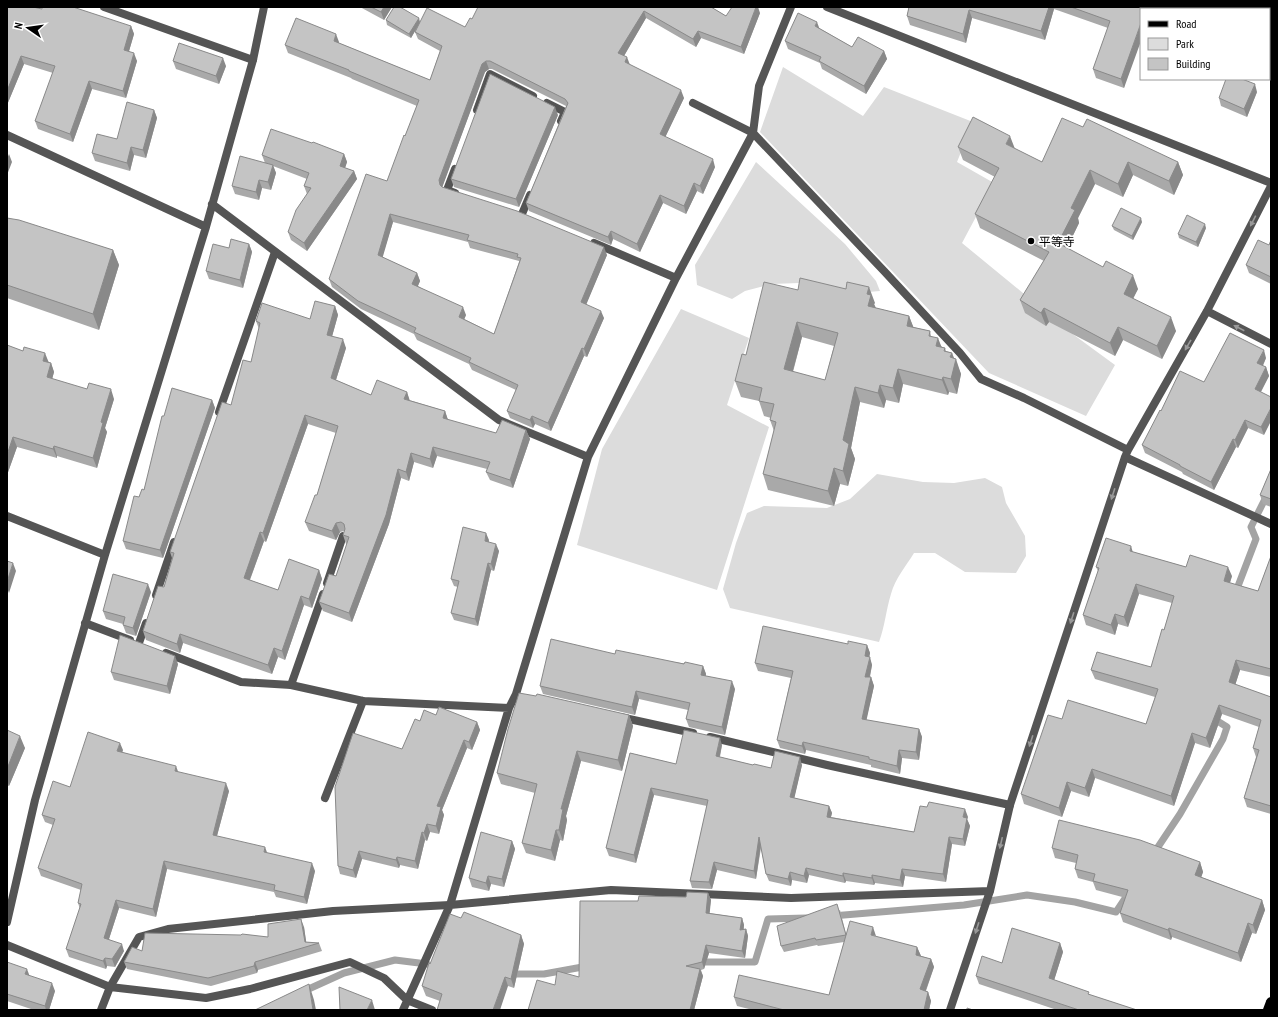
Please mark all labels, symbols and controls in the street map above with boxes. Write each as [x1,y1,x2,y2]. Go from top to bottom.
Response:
north arrow [8,8,48,48]
legend [1140,8,1270,80]
text: Road [1176,16,1196,31]
text: N [11,21,26,30]
text: Park [1176,36,1194,51]
text: Building [1176,56,1211,71]
one-way arrow [1250,215,1257,227]
place label: 平等寺 [1039,234,1075,249]
marker: 平等寺 [1026,236,1036,246]
one-way arrow [1233,324,1245,331]
one-way arrow [1185,339,1191,351]
one-way arrow [1110,489,1116,501]
one-way arrow [1069,612,1075,624]
one-way arrow [1028,735,1034,747]
one-way arrow [997,837,1003,849]
one-way arrow [974,922,980,934]

